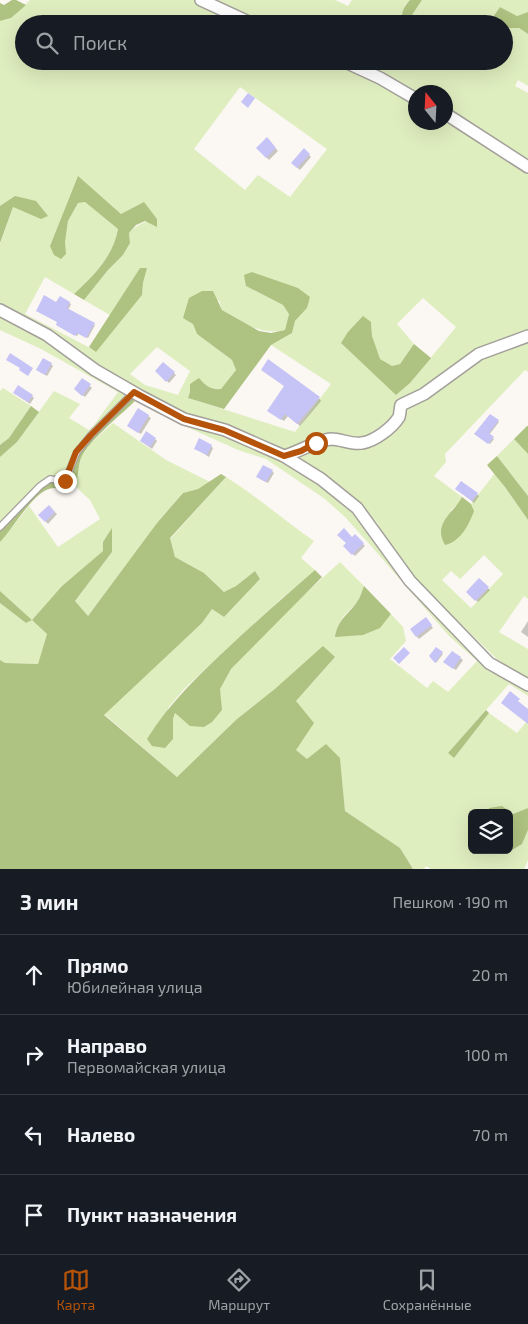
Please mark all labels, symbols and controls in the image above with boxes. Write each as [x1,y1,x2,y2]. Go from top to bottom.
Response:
search box [15,15,513,70]
icon: search [33,29,61,57]
text: Поиск [73,31,127,54]
north arrow [408,85,453,130]
route start [305,432,328,455]
route end [54,470,77,493]
map controls [468,809,513,854]
button: layers [468,809,513,854]
text: 3 мин [20,889,78,914]
text: Пешком · 190 m [392,892,508,911]
text: Прямо [67,954,129,977]
icon: ahead [20,961,48,989]
text: 20 m [472,965,508,984]
text: Юбилейная улица [67,977,203,996]
text: Направо [67,1034,147,1057]
icon: right [20,1041,48,1069]
text: 100 m [465,1045,508,1064]
text: Первомайская улица [67,1057,226,1076]
icon: left [20,1121,48,1149]
text: Налево [67,1123,135,1146]
text: 70 m [473,1125,508,1144]
icon: arrive [20,1201,48,1229]
text: Пункт назначения [67,1203,237,1226]
tab: Карта [56,1266,95,1313]
tab: Маршрут [208,1266,270,1313]
tab: Сохранённые [383,1266,472,1313]

